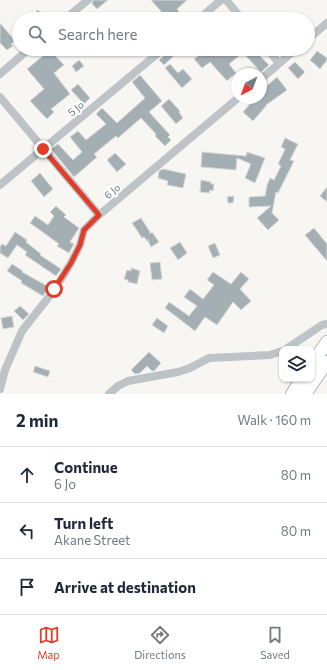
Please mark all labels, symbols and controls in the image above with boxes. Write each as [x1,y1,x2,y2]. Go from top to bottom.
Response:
search box [12,12,315,56]
icon: search [26,23,48,45]
text: Search here [58,25,137,43]
north arrow [231,68,267,104]
street label: ５Jo [64,98,86,120]
route end [34,140,52,158]
street label: 6 Jo [102,181,122,201]
route start [45,280,63,298]
map controls [279,346,315,382]
button: layers [279,346,315,382]
text: 2 min [16,410,58,431]
text: Walk · 160 m [237,412,311,428]
text: Continue [54,458,118,476]
icon: ahead [16,464,38,486]
text: 80 m [281,467,311,483]
text: 6 Jo [54,476,76,492]
text: Turn left [54,514,113,532]
icon: left [16,520,38,542]
text: 80 m [281,523,311,539]
text: Akane Street [54,532,130,548]
icon: arrive [16,576,38,598]
text: Arrive at destination [54,578,196,596]
tab: Map [37,624,60,661]
tab: Directions [134,624,186,661]
tab: Saved [260,624,290,661]

